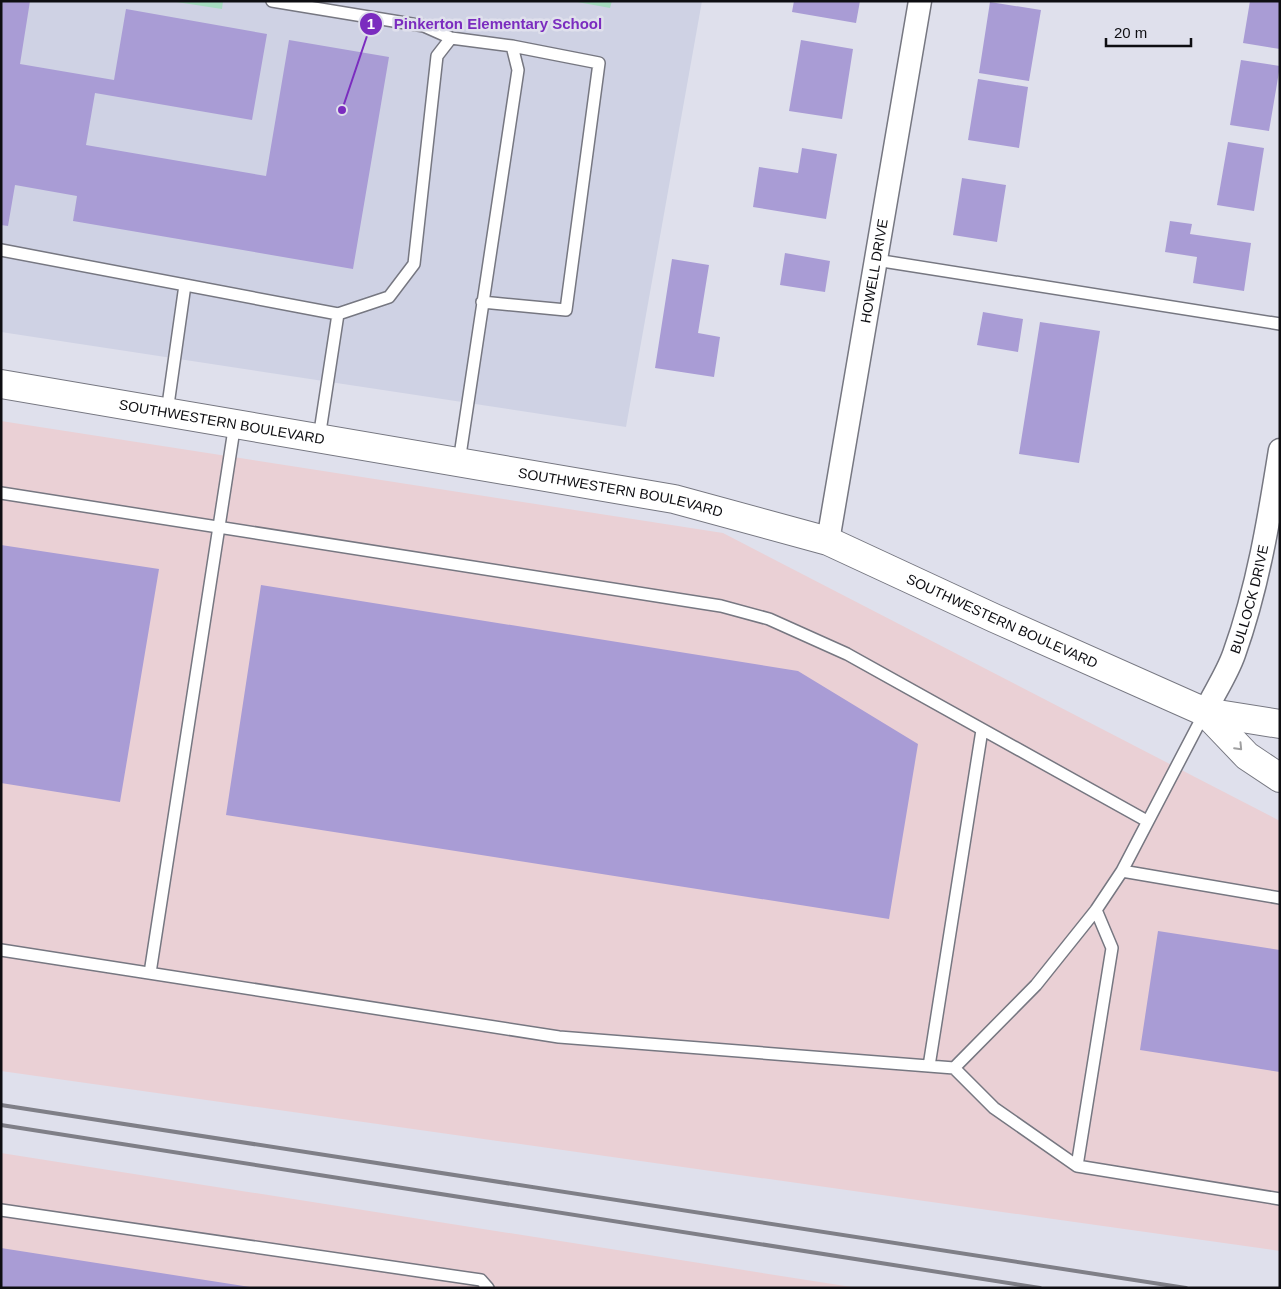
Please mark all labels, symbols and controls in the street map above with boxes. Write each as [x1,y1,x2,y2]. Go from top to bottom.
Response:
callout: Pinkerton Elementary School [359,9,612,39]
text: 1 [367,15,375,32]
text: Pinkerton Elementary School [394,15,602,32]
scale bar [1106,15,1191,47]
text: 20 m [1114,24,1147,41]
street label: HOWELL DRIVE [857,218,891,324]
street label: SOUTHWESTERN BOULEVARD [118,396,326,447]
street label: SOUTHWESTERN BOULEVARD [517,465,725,520]
street label: BULLOCK DRIVE [1227,543,1271,656]
street label: SOUTHWESTERN BOULEVARD [904,571,1100,671]
one-way arrow [1233,741,1242,750]

